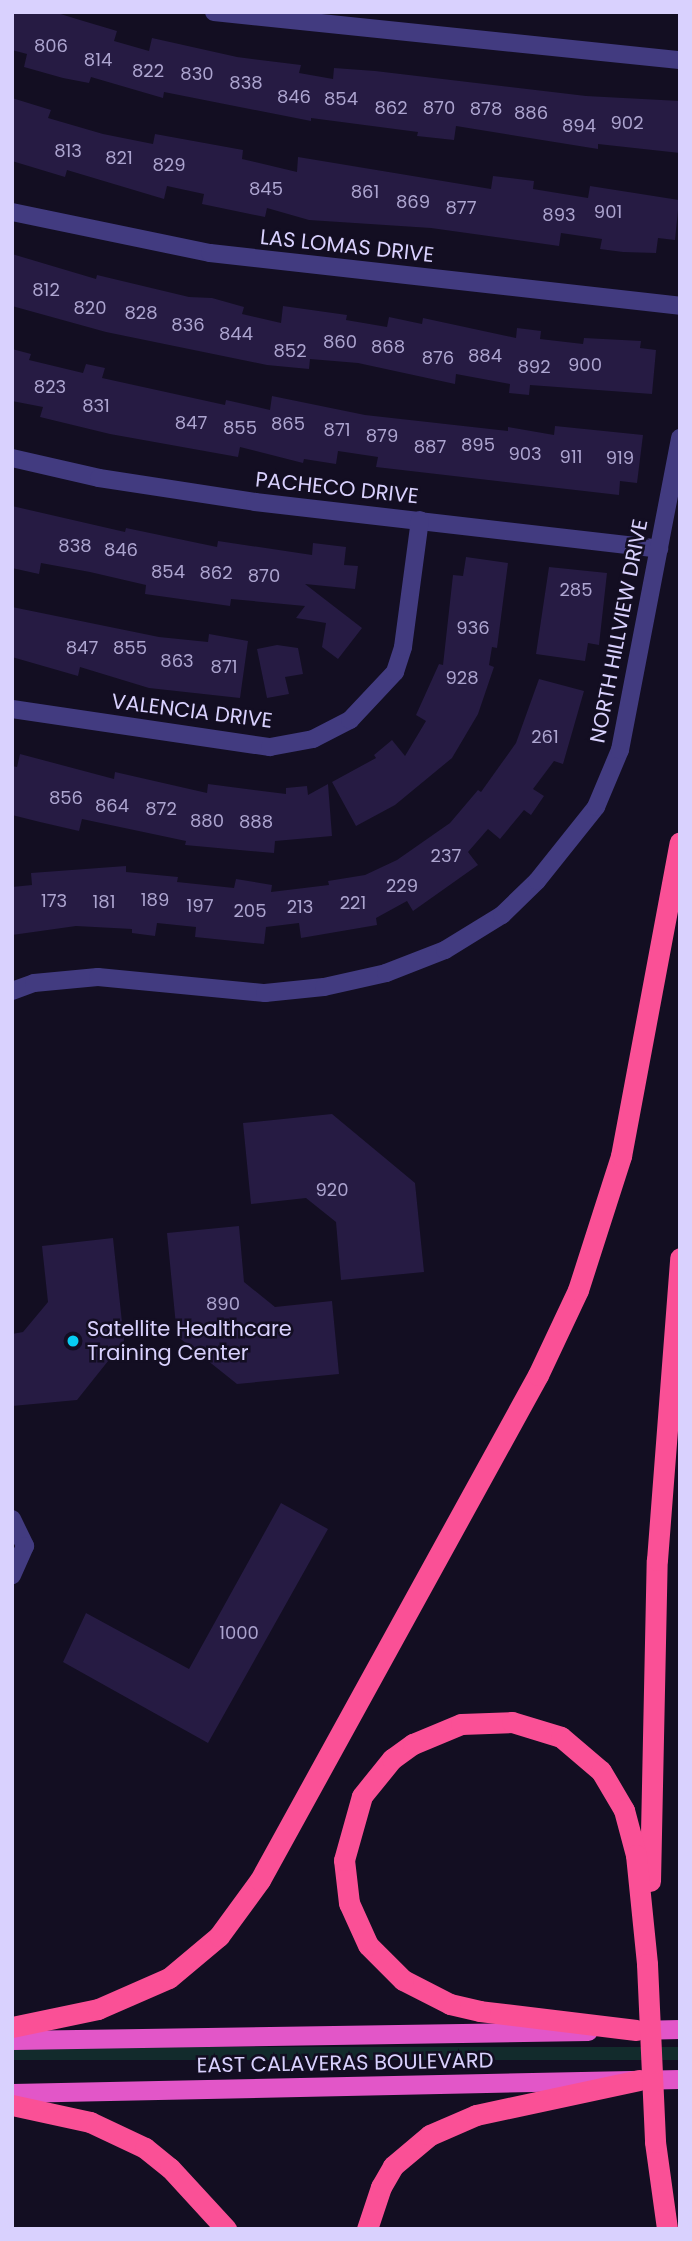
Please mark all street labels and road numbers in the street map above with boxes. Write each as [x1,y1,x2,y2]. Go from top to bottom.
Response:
street label: LAS LOMAS DRIVE [259,224,435,268]
street label: PACHECO DRIVE [254,467,420,509]
street label: NORTH HILLVIEW DRIVE [585,517,653,745]
street label: VALENCIA DRIVE [110,689,274,733]
street label: EAST CALAVERAS BOULEVARD [196,2048,494,2078]

